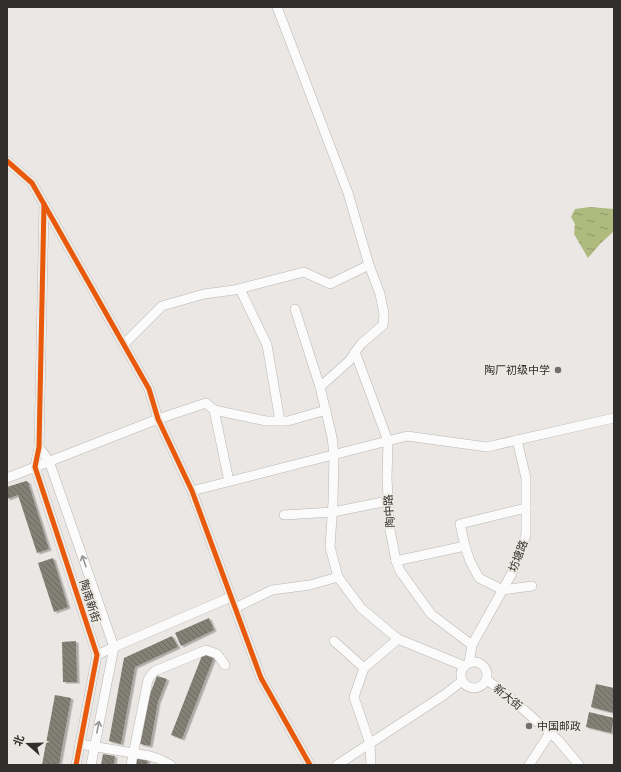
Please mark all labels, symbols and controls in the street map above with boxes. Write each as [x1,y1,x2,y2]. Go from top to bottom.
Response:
place label: 陶厂初级中学 [484,363,550,376]
marker: 陶厂初级中学 [553,365,563,375]
street label: 陶中路 [381,494,396,528]
street label: 坊塘路 [506,538,530,574]
one-way arrow [80,555,87,568]
street label: 陶南新街 [77,578,103,624]
street label: 新大街 [491,681,525,712]
place label: 中国邮政 [537,719,581,732]
one-way arrow [95,721,103,734]
marker: 中国邮政 [524,721,534,731]
north arrow [8,724,48,764]
text: 北 [10,733,26,748]

